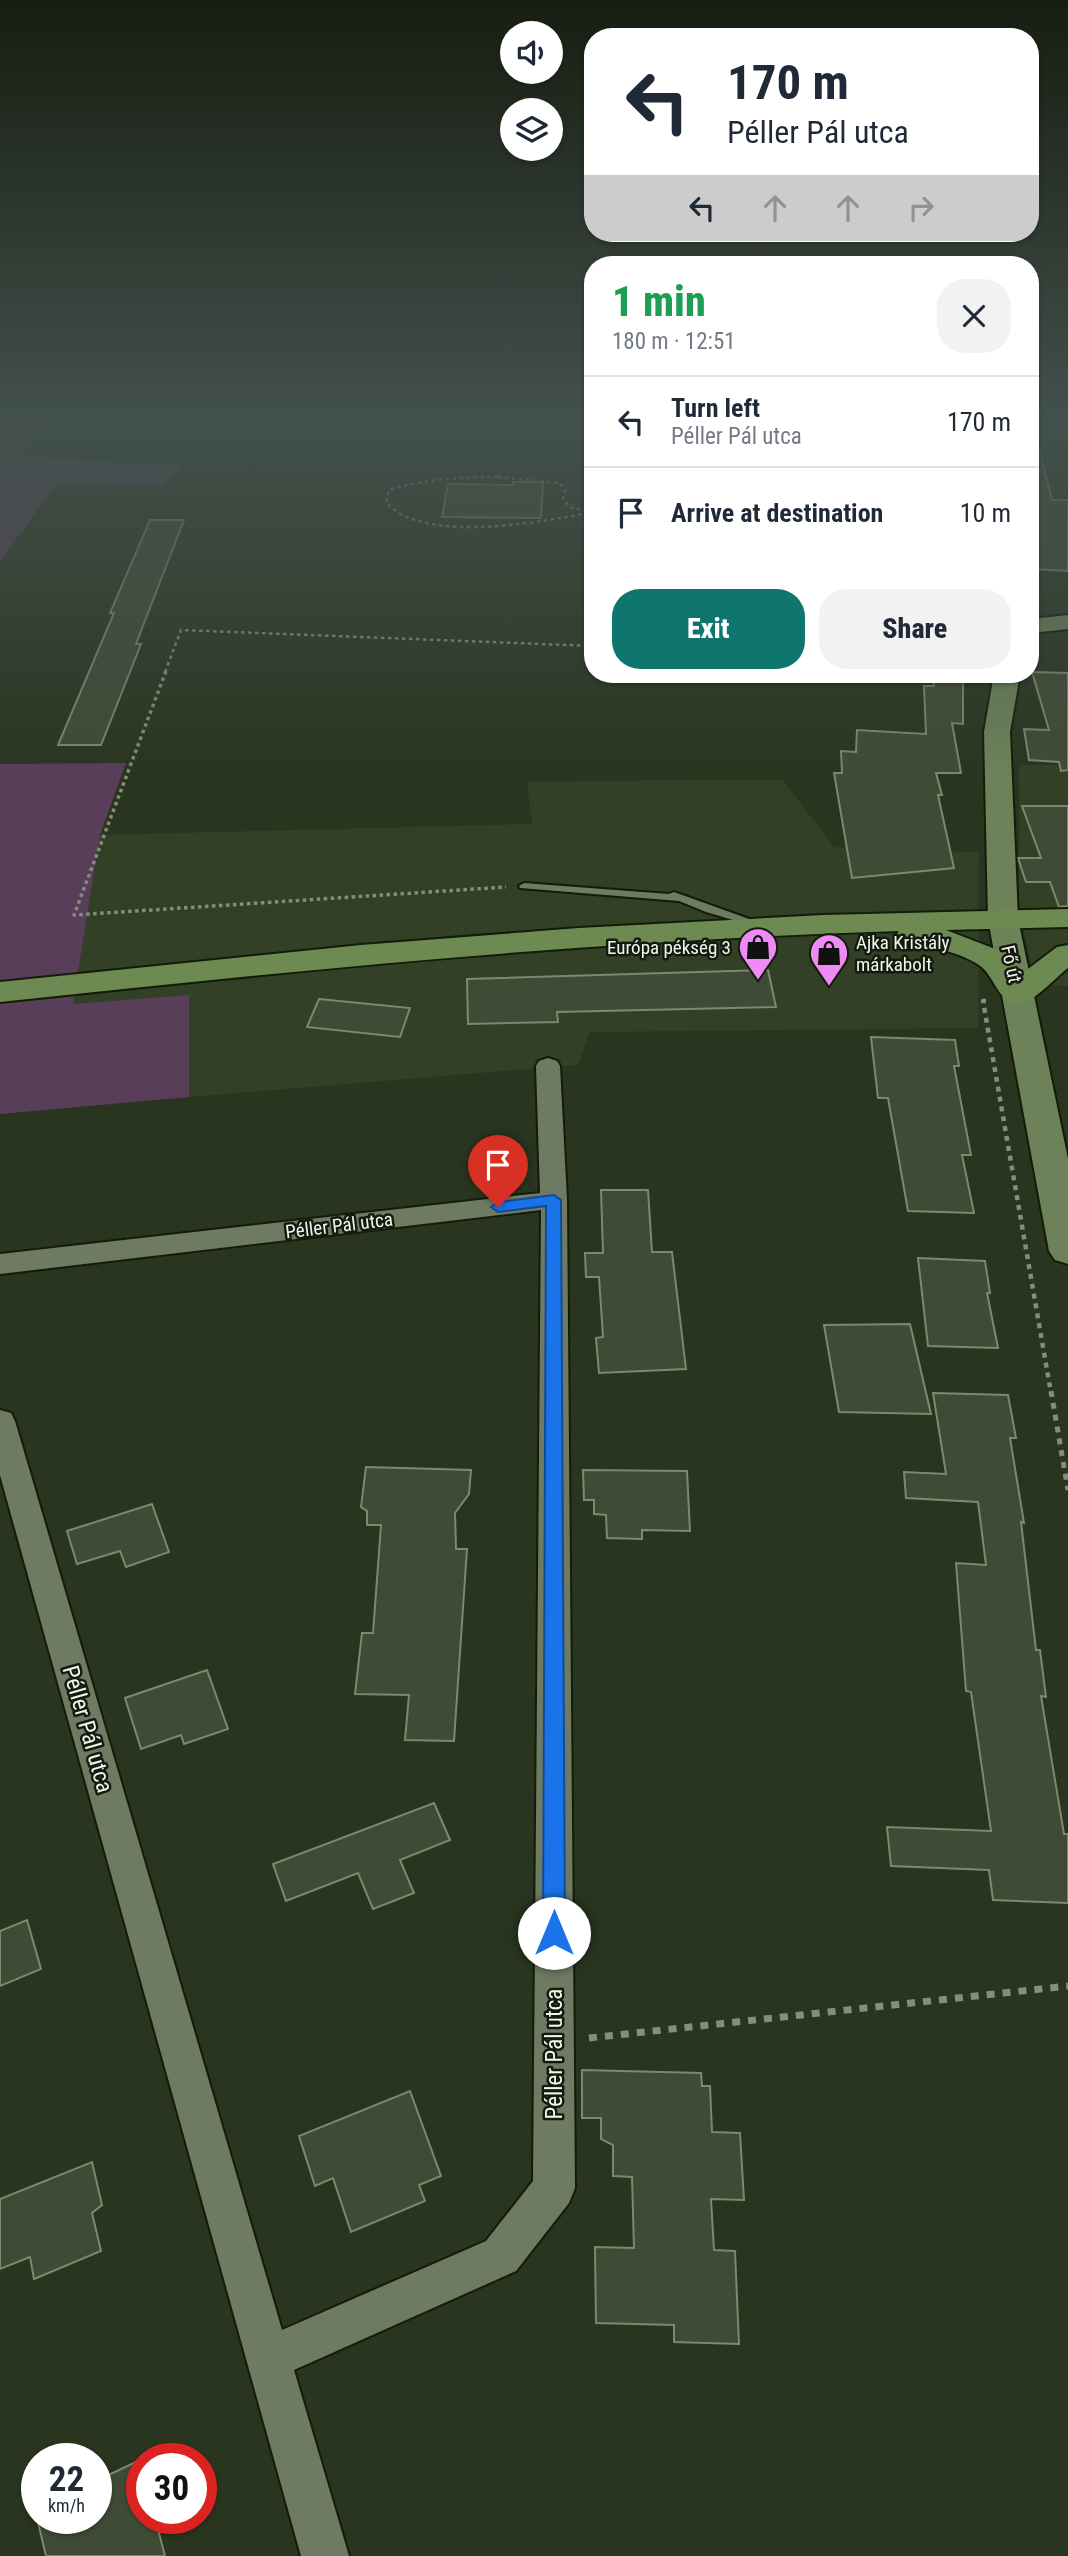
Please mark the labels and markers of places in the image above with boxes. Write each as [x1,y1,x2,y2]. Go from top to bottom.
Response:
shop icon: Európa pékség 3 [737,926,779,981]
place label: Ajka Kristály márkabolt [856,931,950,976]
shop icon: Ajka Kristály márkabolt [808,932,850,987]
place label: Európa pékség 3 [607,936,731,959]
pin [468,1135,528,1207]

